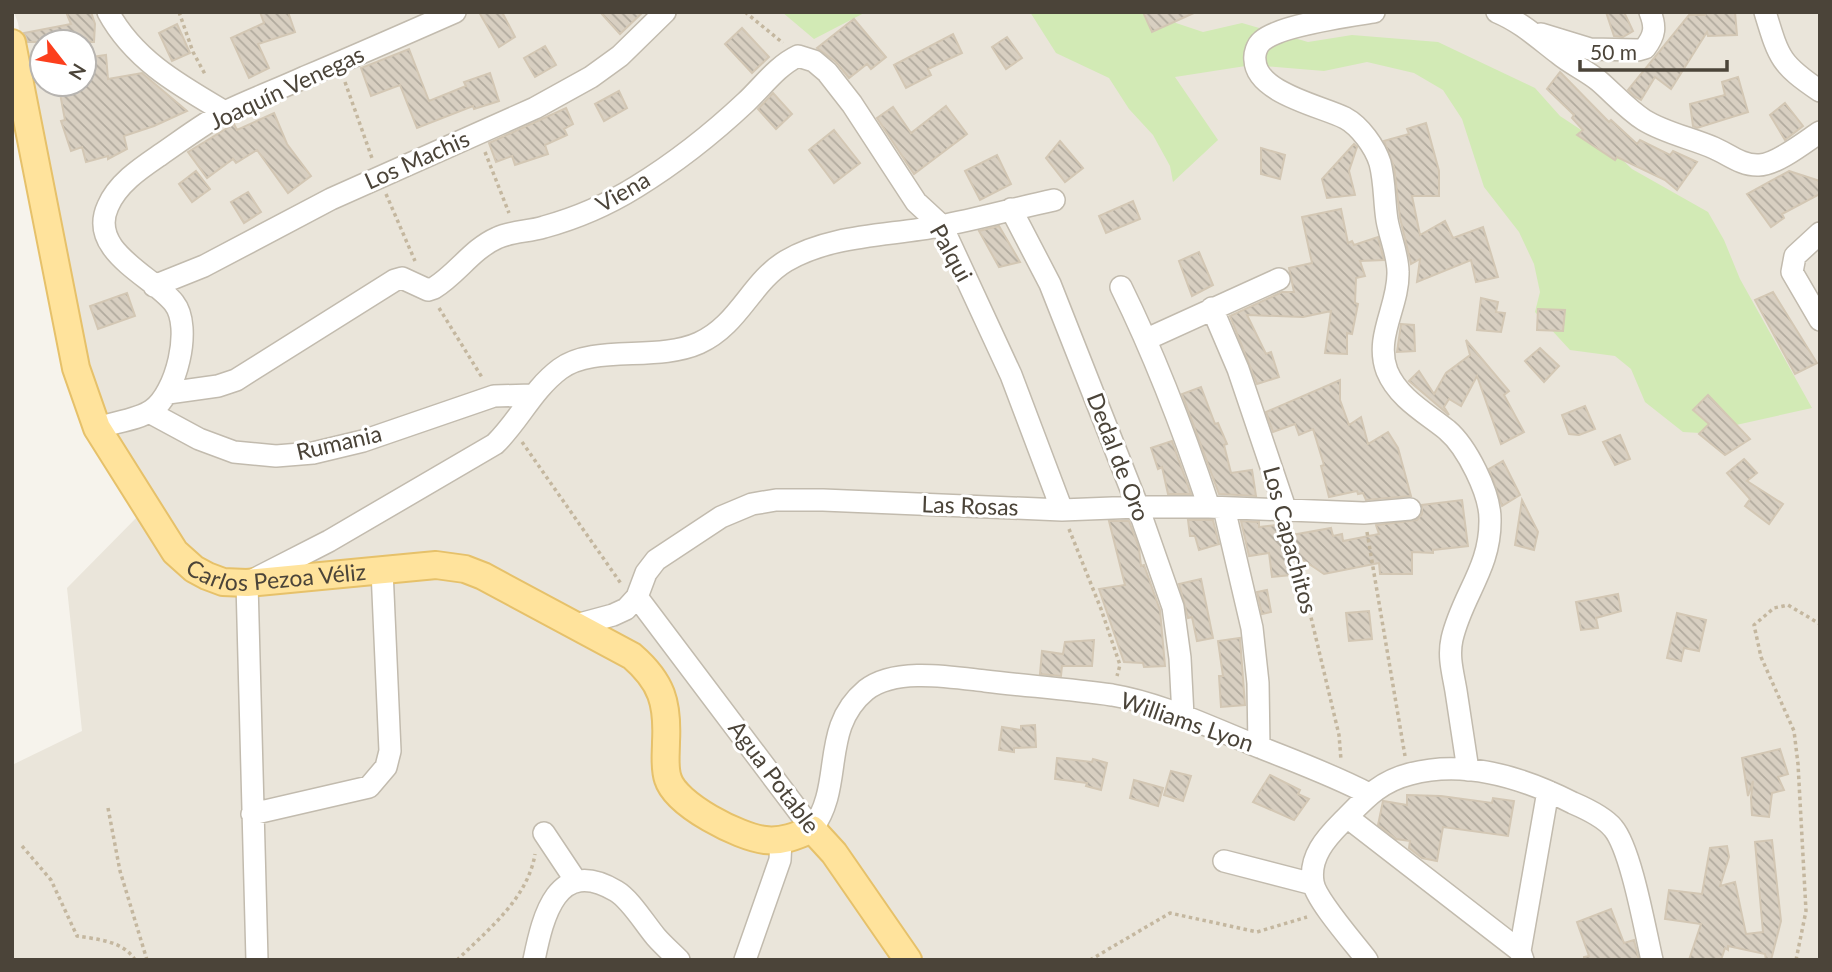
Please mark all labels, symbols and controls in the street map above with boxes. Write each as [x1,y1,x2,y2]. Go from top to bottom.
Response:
north arrow [28,28,98,98]
scale bar [1580,28,1727,72]
street label: Joaquín Venegas [205,39,368,135]
text: 50 m [1590,39,1637,64]
text: N [64,60,92,84]
street label: Los Machis [360,124,473,195]
street label: Viena [591,165,654,218]
street label: Palqui [925,219,979,286]
street label: Dedal de Oro [1082,389,1156,525]
street label: Rumania [293,419,384,465]
street label: Los Capachitos [1258,463,1324,617]
street label: Las Rosas [921,489,1019,521]
street label: Carlos Pezoa Véliz [182,553,367,596]
street label: Williams Lyon [1117,685,1258,757]
street label: Agua Potable [723,715,826,838]

